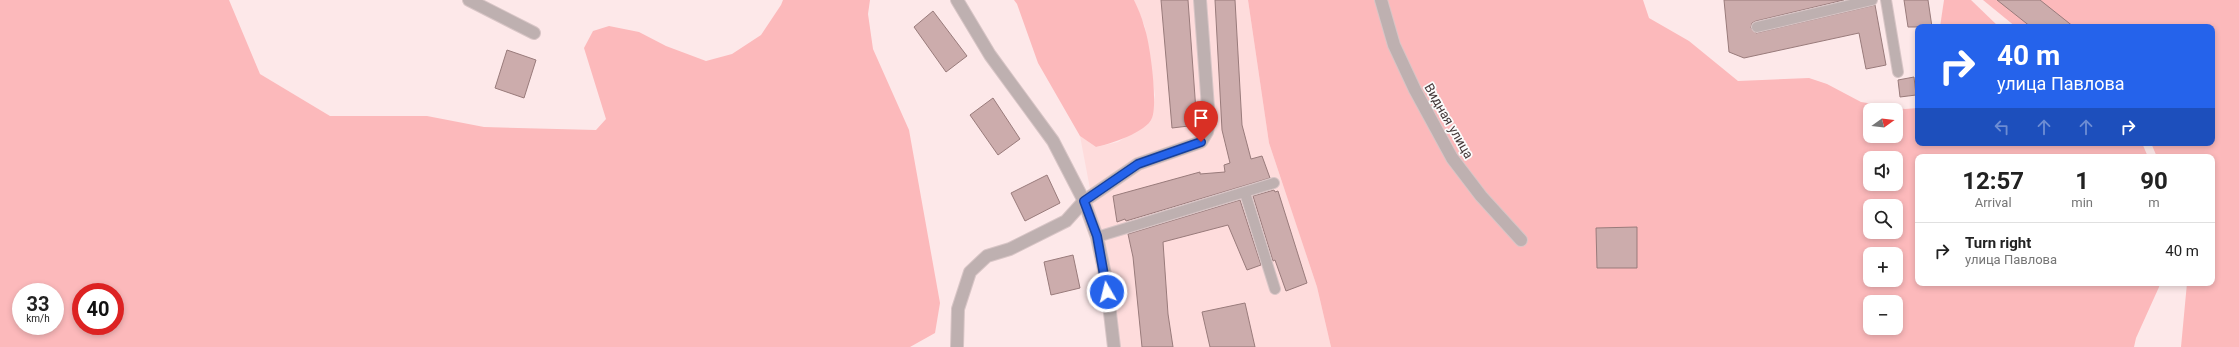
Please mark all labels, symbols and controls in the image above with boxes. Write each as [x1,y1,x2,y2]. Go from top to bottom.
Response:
text: 40 m [1997,39,2060,72]
icon: right [1931,40,1983,92]
text: улица Павлова [1997,73,2125,94]
street label: Видная улица [1421,81,1477,161]
pin [1184,101,1218,142]
north arrow [1863,103,1903,143]
map controls [1863,103,1903,335]
icon: arrive [1190,107,1212,129]
icon: left [1991,116,2013,138]
icon: ahead [2033,116,2055,138]
icon: ahead [2075,116,2097,138]
icon: right [2117,116,2139,138]
button: sound [1863,151,1903,191]
text: 12:57 [1962,167,2024,195]
text: 1 [2075,167,2089,195]
text: 90 [2140,167,2168,195]
text: Arrival [1975,195,2012,210]
text: min [2071,195,2093,210]
text: m [2148,195,2160,210]
button: search [1863,199,1903,239]
text: Turn right [1965,234,2031,252]
icon: right [1931,240,1953,262]
text: 40 m [2165,242,2199,260]
button: + [1863,247,1903,287]
text: улица Павлова [1965,252,2057,267]
position arrow [1086,271,1128,313]
speed limit sign: 40 [72,283,124,335]
text: 33 [27,292,49,316]
button: − [1863,295,1903,335]
text: km/h [26,313,50,324]

